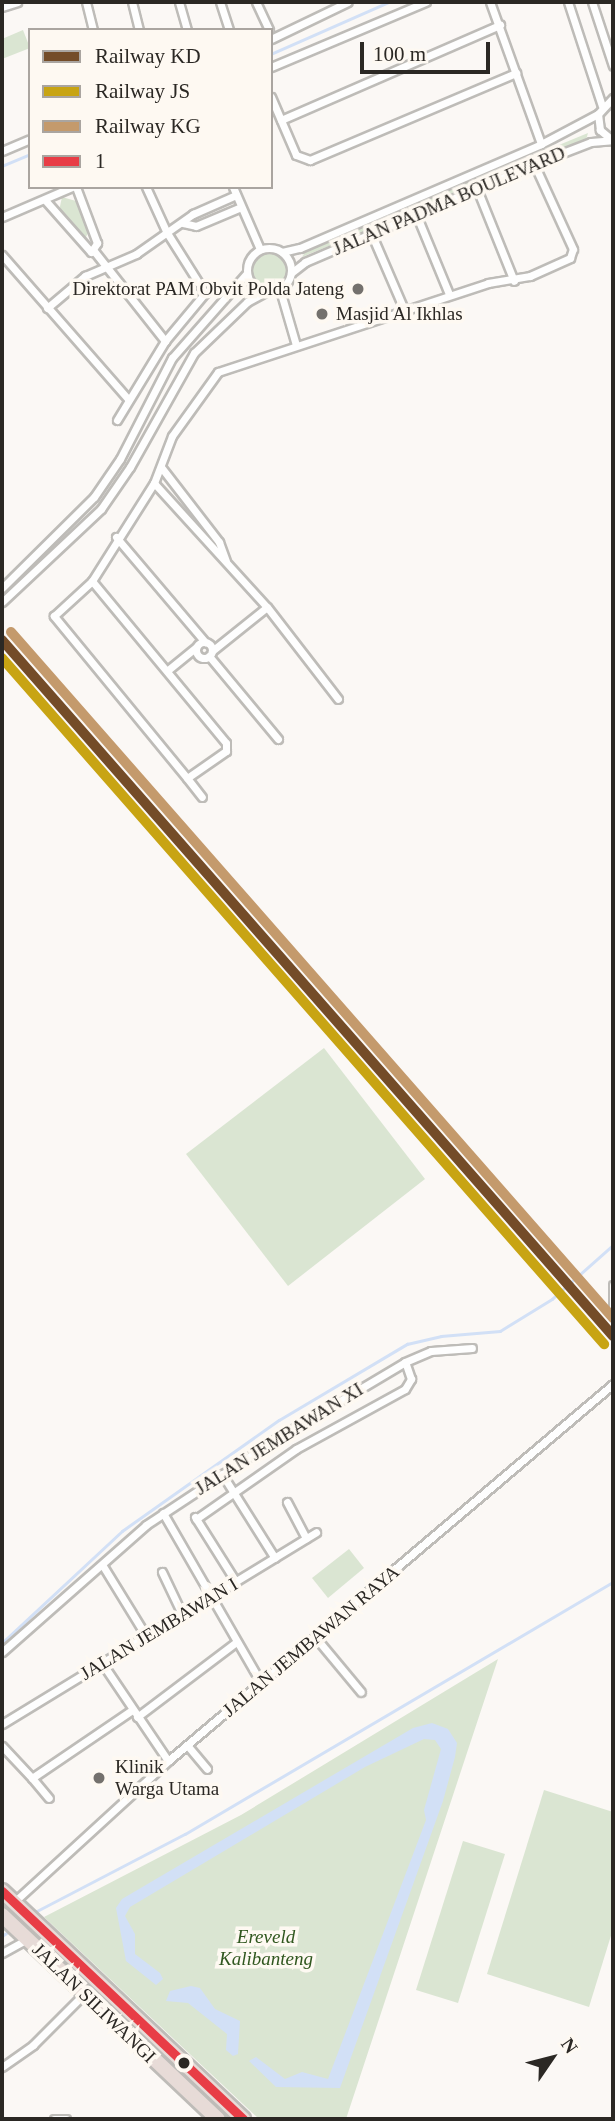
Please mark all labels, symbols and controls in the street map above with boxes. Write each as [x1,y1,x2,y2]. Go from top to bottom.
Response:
legend [28,28,273,189]
scale bar [363,28,492,72]
text: 100 m [373,42,426,66]
text: Railway KD [95,44,201,68]
text: Railway JS [95,79,190,103]
text: Railway KG [95,114,201,138]
street label: JALAN PADMA BOULEVARD [329,141,569,261]
text: 1 [95,149,106,173]
place label: Direktorat PAM Obvit Polda Jateng [72,278,344,300]
marker: Direktorat PAM Obvit Polda Jateng [350,281,366,297]
place label: Masjid Al Ikhlas [336,303,464,325]
marker: Masjid Al Ikhlas [314,306,330,322]
street label: JALAN JEMBAWAN XI [191,1378,367,1500]
street label: JALAN JEMBAWAN RAYA [218,1560,404,1722]
street label: JALAN JEMBAWAN I [76,1573,242,1685]
place label: Klinik Warga Utama [115,1756,219,1800]
marker: Klinik Warga Utama [89,1768,109,1788]
park label: Ereveld Kalibanteng [219,1926,313,1970]
street label: JALAN SILIWANGI [27,1938,161,2068]
north arrow [517,2023,587,2093]
text: N [557,2034,582,2057]
unlabelled marker [177,2056,191,2070]

